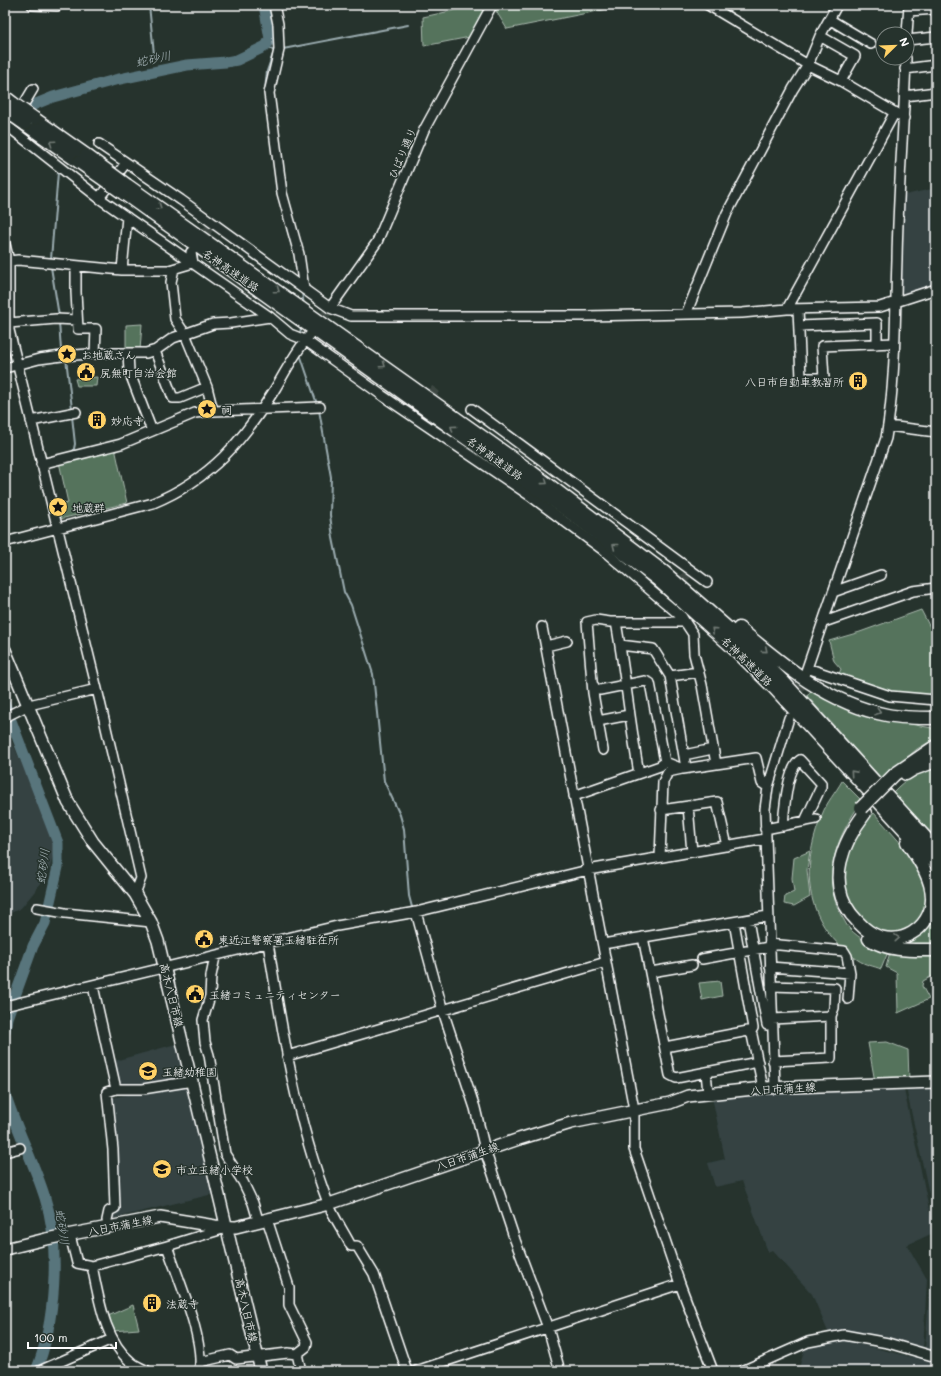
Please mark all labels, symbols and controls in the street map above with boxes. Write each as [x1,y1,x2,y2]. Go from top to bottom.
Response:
north arrow [875,26,915,66]
text: N [896,35,913,49]
water label: 蛇砂川 [134,46,172,70]
street label: ひばり通り [384,125,420,181]
one-way arrow [49,140,56,148]
one-way arrow [155,202,162,210]
street label: 名神高速道路 [200,245,262,295]
one-way arrow [272,285,279,292]
place icon: お地蔵さん [56,343,78,365]
place label: お地蔵さん [81,347,136,362]
one-way arrow [378,360,385,367]
public building icon: 尻無町自治会館 [75,361,97,383]
place label: 尻無町自治会館 [100,365,177,380]
building icon: 八日市自動車教習所 [847,370,869,392]
place label: 八日市自動車教習所 [745,374,844,389]
place icon: 祠 [196,398,218,420]
place label: 祠 [221,402,232,417]
building icon: 妙応寺 [86,409,108,431]
place label: 妙応寺 [111,413,144,428]
one-way arrow [450,425,457,433]
street label: 名神高速道路 [464,433,526,483]
one-way arrow [541,477,548,484]
place icon: 地蔵群 [47,496,69,518]
place label: 地蔵群 [72,500,105,515]
one-way arrow [612,544,619,551]
one-way arrow [711,627,719,634]
street label: 名神高速道路 [718,633,776,689]
one-way arrow [761,645,768,652]
one-way arrow [874,707,881,716]
one-way arrow [850,770,858,778]
water label: 蛇砂川 [32,847,52,885]
public building icon: 東近江警察署玉緒駐在所 [193,928,215,950]
place label: 東近江警察署玉緒駐在所 [218,932,339,947]
one-way arrow [894,933,900,942]
street label: 高木八日市線 [157,961,187,1029]
public building icon: 玉緒コミュニティセンター [184,983,206,1005]
place label: 玉緒コミュニティセンター [209,987,341,1002]
school or university icon: 玉緒幼稚園 [137,1060,159,1082]
place label: 玉緒幼稚園 [162,1064,217,1079]
street label: 八日市蒲生線 [750,1079,816,1097]
street label: 八日市蒲生線 [433,1138,501,1174]
school or university icon: 市立玉緒小学校 [151,1158,173,1180]
place label: 市立玉緒小学校 [176,1162,253,1177]
water label: 蛇砂川 [53,1208,73,1246]
street label: 八日市蒲生線 [86,1211,154,1239]
street label: 高木八日市線 [232,1276,262,1344]
building icon: 法蔵寺 [141,1292,163,1314]
place label: 法蔵寺 [166,1296,199,1311]
scale bar [28,1324,116,1350]
text: 100 m [34,1329,68,1345]

